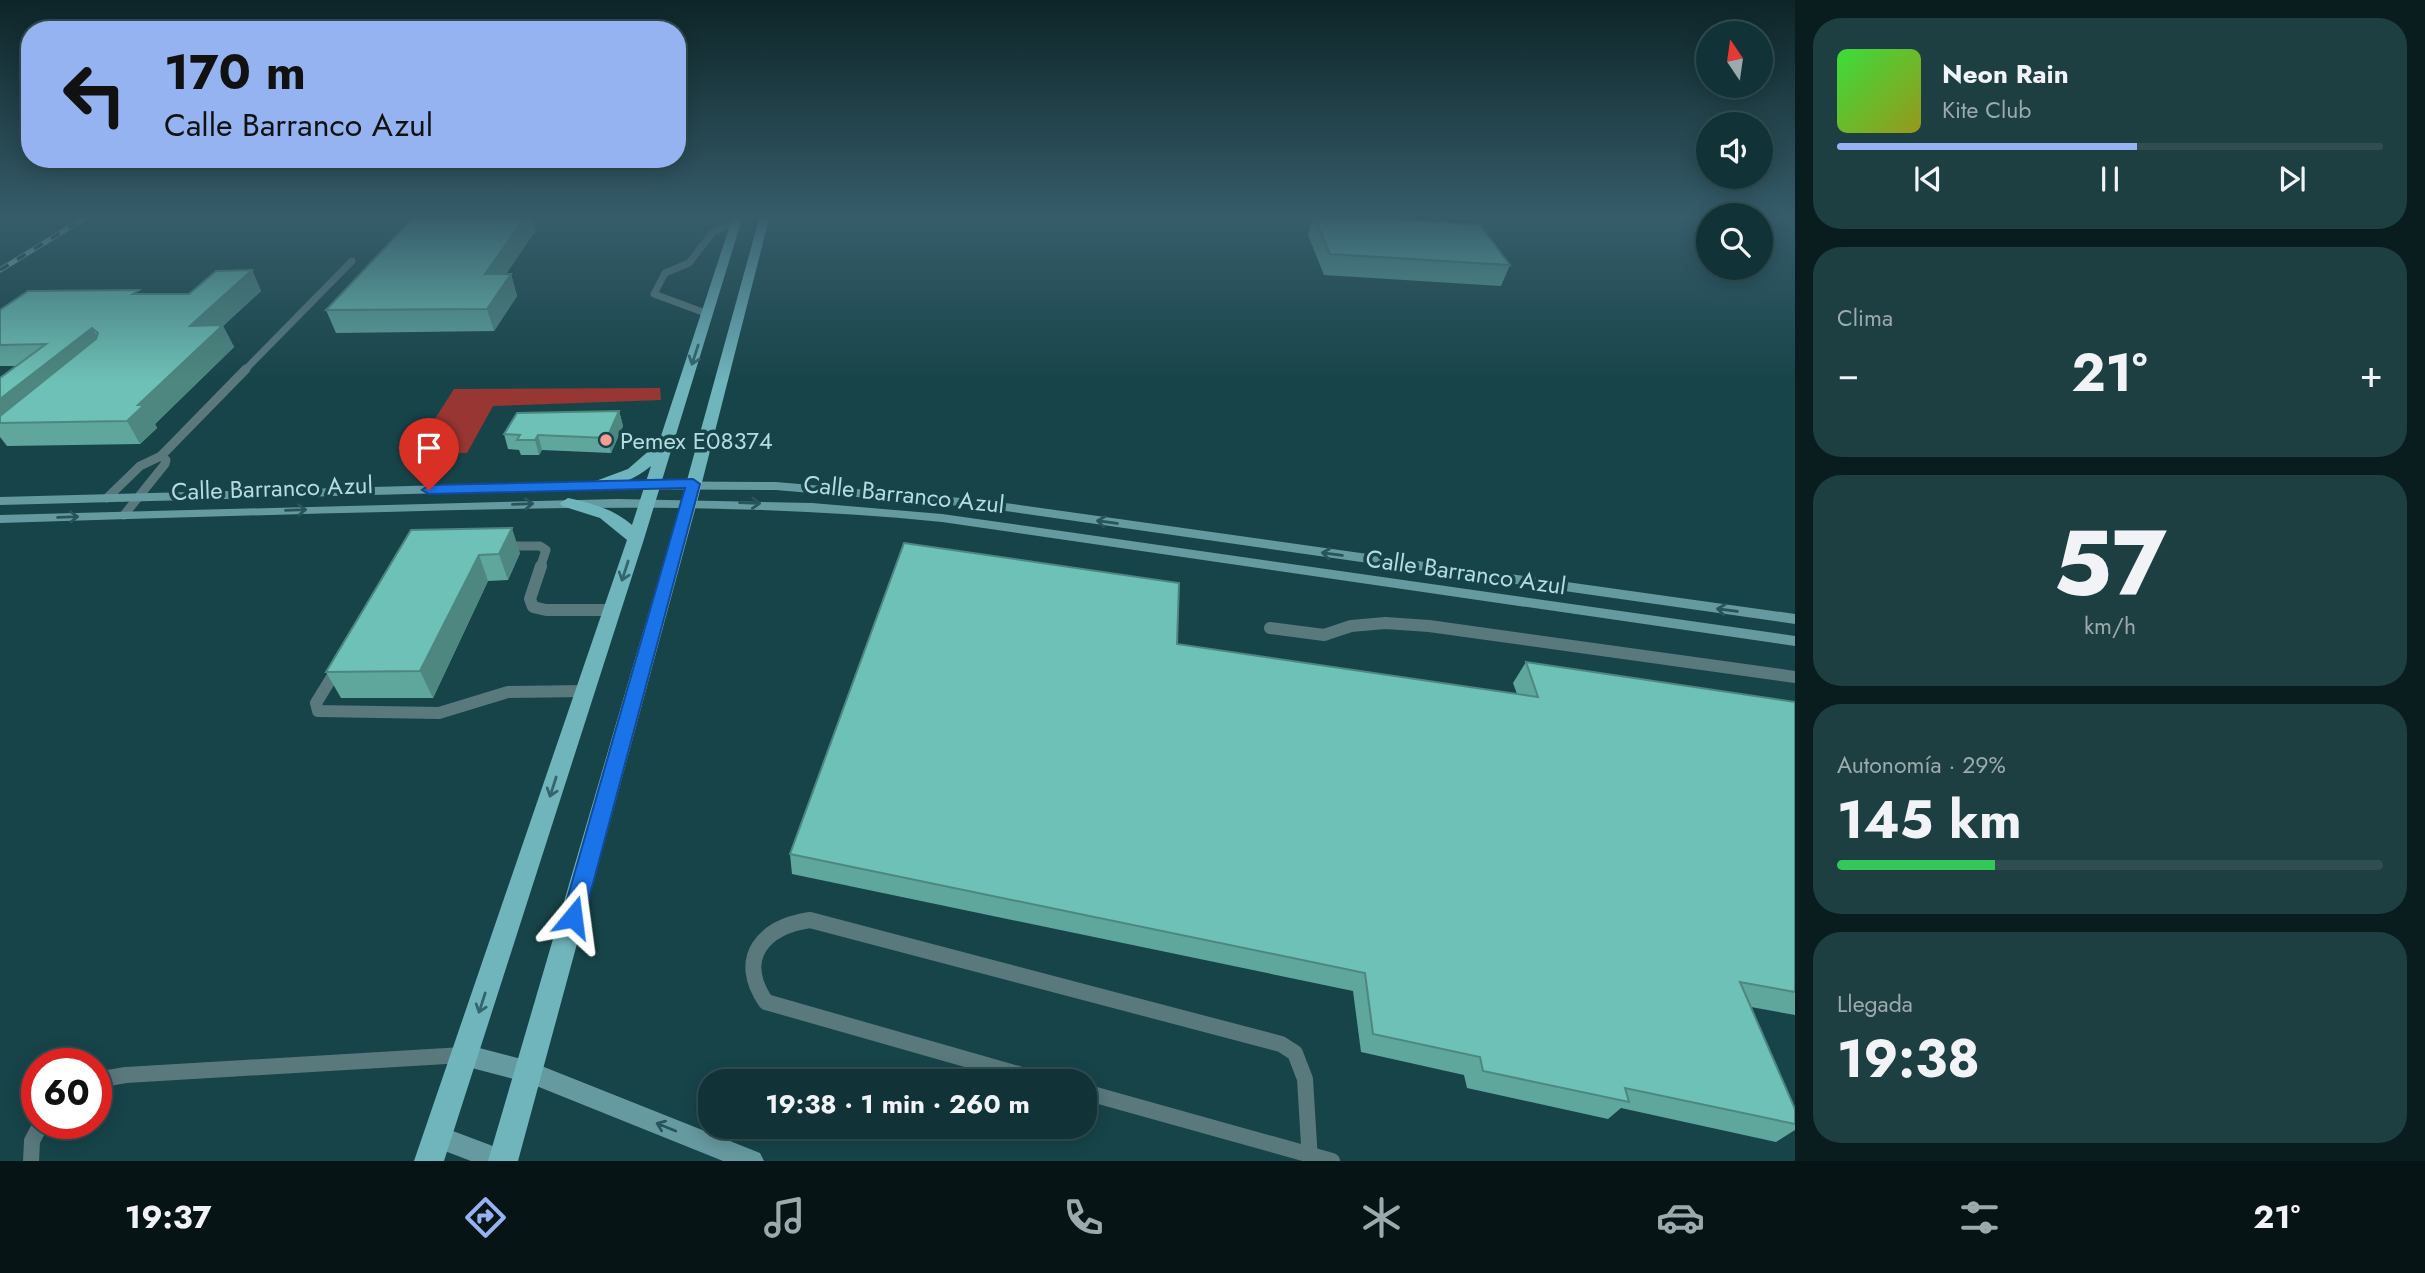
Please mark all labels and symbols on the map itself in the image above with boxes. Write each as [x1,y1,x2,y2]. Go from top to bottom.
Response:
north arrow [1696,21,1773,98]
one-way arrow [688,344,701,366]
pin [399,418,459,490]
place label: Pemex E08374 [620,423,773,458]
marker: Pemex E08374 [598,432,614,448]
street label: Calle Barranco Azul [802,466,1006,522]
street label: Calle Barranco Azul [171,467,373,509]
one-way arrow [739,496,762,510]
one-way arrow [511,498,534,511]
one-way arrow [284,504,307,517]
one-way arrow [56,510,79,523]
one-way arrow [1096,515,1119,528]
street label: Calle Barranco Azul [1364,541,1568,603]
one-way arrow [1321,548,1344,561]
one-way arrow [618,560,630,582]
one-way arrow [1717,603,1739,616]
one-way arrow [546,776,559,798]
position arrow [536,880,610,954]
one-way arrow [474,992,487,1014]
speed limit sign: 60 [21,1048,112,1139]
one-way arrow [656,1119,678,1132]

